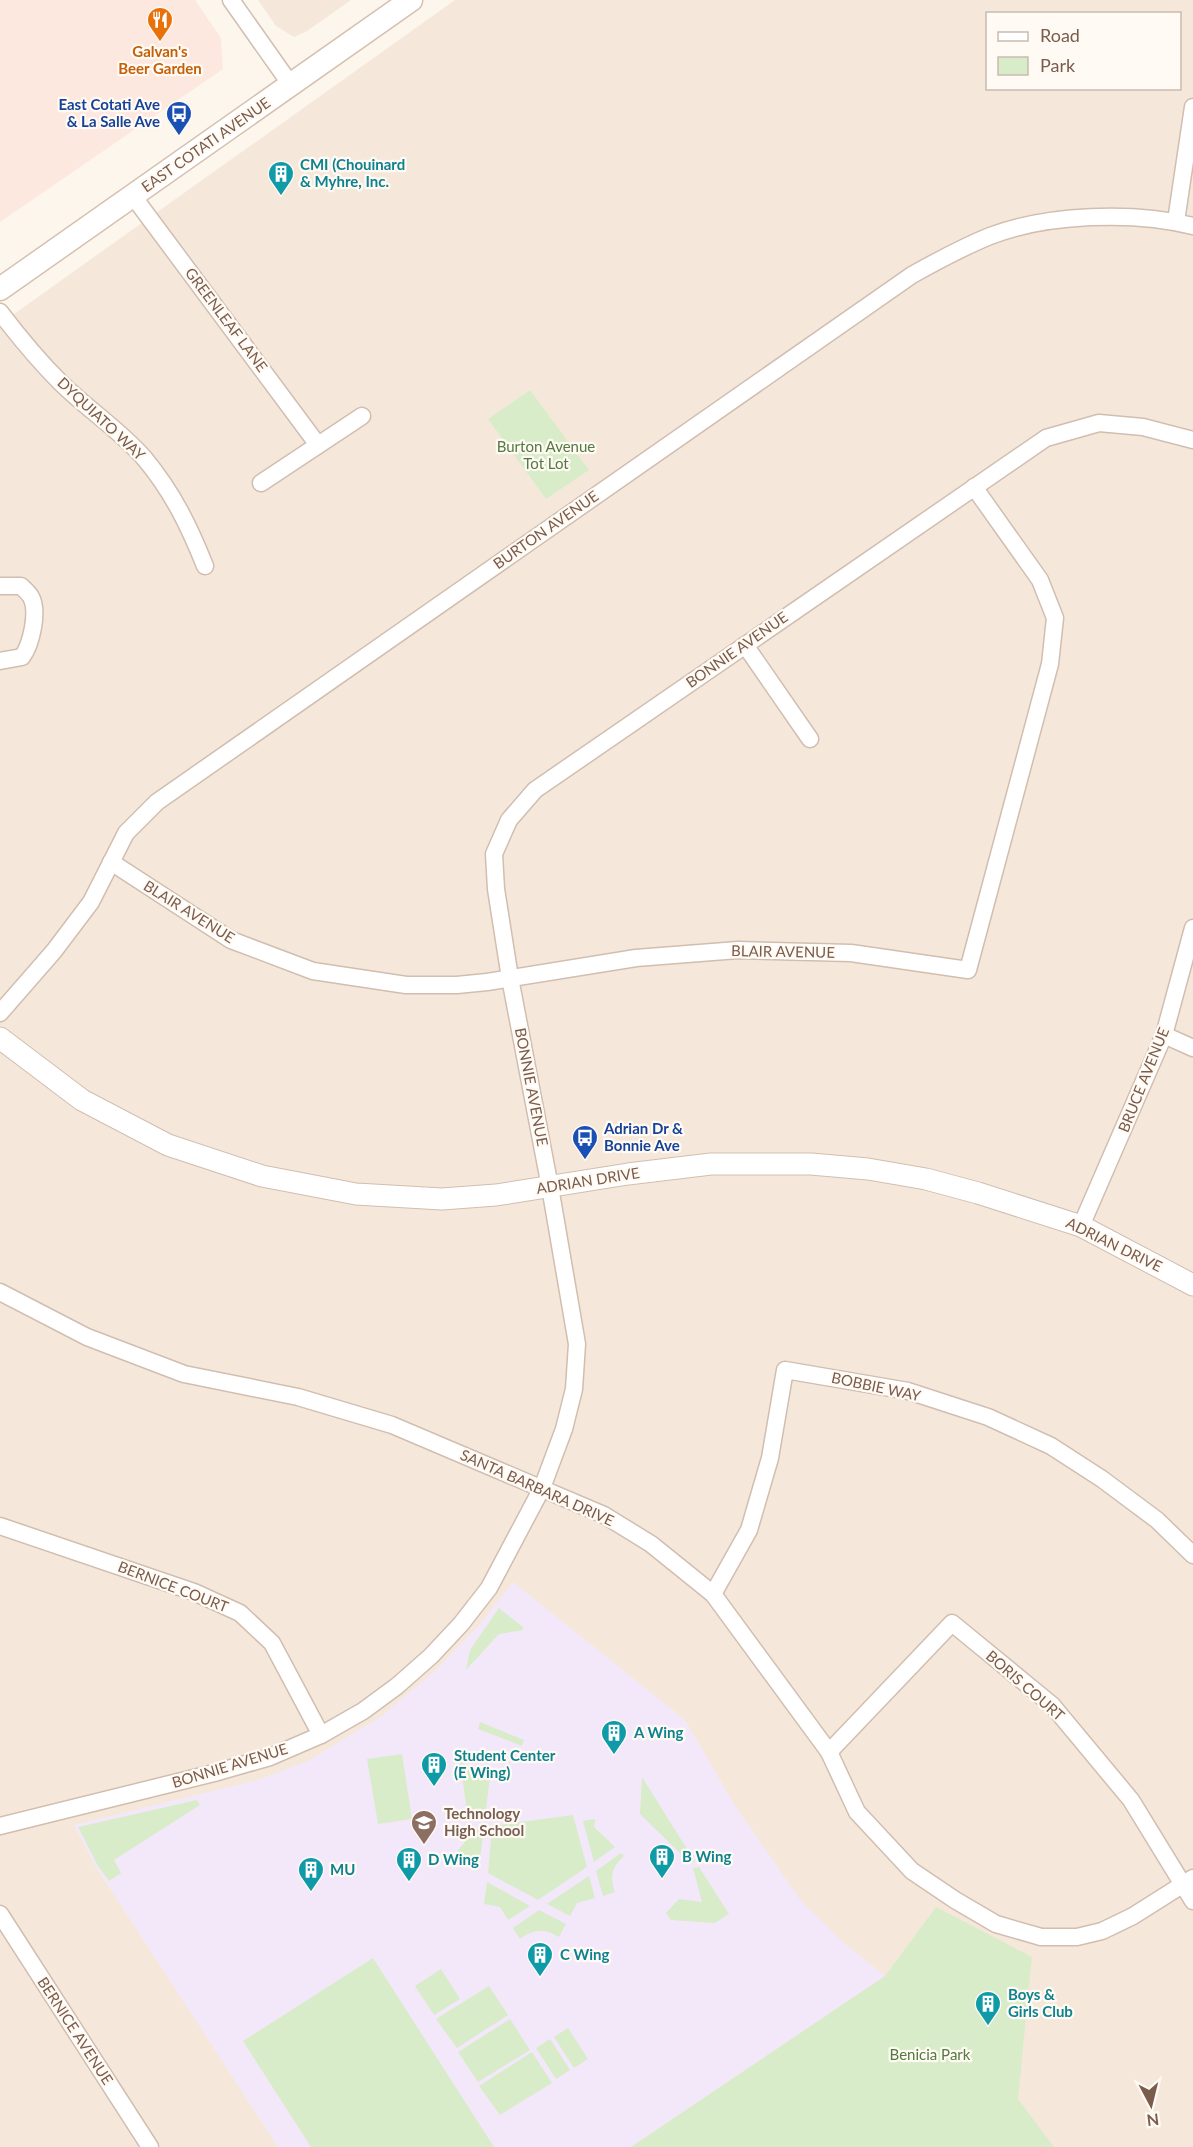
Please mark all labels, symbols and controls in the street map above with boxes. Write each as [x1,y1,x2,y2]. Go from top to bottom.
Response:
restaurant icon: Galvan's Beer Garden [145,5,175,43]
legend [986,12,1181,90]
text: Road [1040,24,1080,46]
place label: Galvan's Beer Garden [118,42,202,77]
text: Park [1040,54,1076,76]
street label: EAST COTATI AVENUE [138,93,273,195]
place label: East Cotati Ave & La Salle Ave [58,95,160,130]
bus stop icon: East Cotati Ave & La Salle Ave [164,99,194,137]
place label: CMI (Chouinard & Myhre, Inc. [300,155,405,190]
building icon: CMI (Chouinard & Myhre, Inc. [266,159,296,197]
street label: GREENLEAF LANE [182,264,272,375]
street label: DYQUIATO WAY [54,373,150,464]
park label: Burton Avenue Tot Lot [497,437,595,472]
street label: BURTON AVENUE [489,486,601,572]
street label: BONNIE AVENUE [682,607,791,691]
street label: BLAIR AVENUE [141,876,238,946]
street label: BLAIR AVENUE [731,941,835,961]
street label: BRUCE AVENUE [1114,1025,1172,1135]
street label: BONNIE AVENUE [512,1026,552,1147]
place label: Adrian Dr & Bonnie Ave [603,1119,683,1154]
bus stop icon: Adrian Dr & Bonnie Ave [570,1123,600,1161]
street label: ADRIAN DRIVE [535,1163,641,1197]
street label: ADRIAN DRIVE [1064,1213,1165,1275]
street label: BOBBIE WAY [830,1368,923,1404]
street label: SANTA BARBARA DRIVE [458,1445,617,1529]
street label: BERNICE COURT [116,1557,231,1615]
street label: BORIS COURT [983,1646,1069,1724]
building icon: A Wing [599,1718,629,1756]
place label: A Wing [633,1723,683,1741]
street label: BONNIE AVENUE [170,1739,290,1791]
place label: Student Center (E Wing) [454,1746,556,1781]
building icon: Student Center (E Wing) [419,1750,449,1788]
place label: Technology High School [444,1804,524,1839]
school or university icon: Technology High School [409,1808,439,1846]
building icon: B Wing [647,1842,677,1880]
building icon: D Wing [394,1845,424,1883]
place label: B Wing [682,1847,731,1865]
place label: D Wing [428,1850,479,1868]
building icon: MU [296,1855,326,1893]
place label: MU [330,1860,355,1878]
building icon: C Wing [525,1940,555,1978]
place label: C Wing [560,1945,609,1963]
street label: BERNICE AVENUE [34,1973,117,2088]
place label: Boys & Girls Club [1008,1985,1073,2020]
building icon: Boys & Girls Club [973,1989,1003,2027]
park label: Benicia Park [890,2045,971,2063]
north arrow [1121,2075,1181,2135]
text: N [1146,2110,1160,2131]

